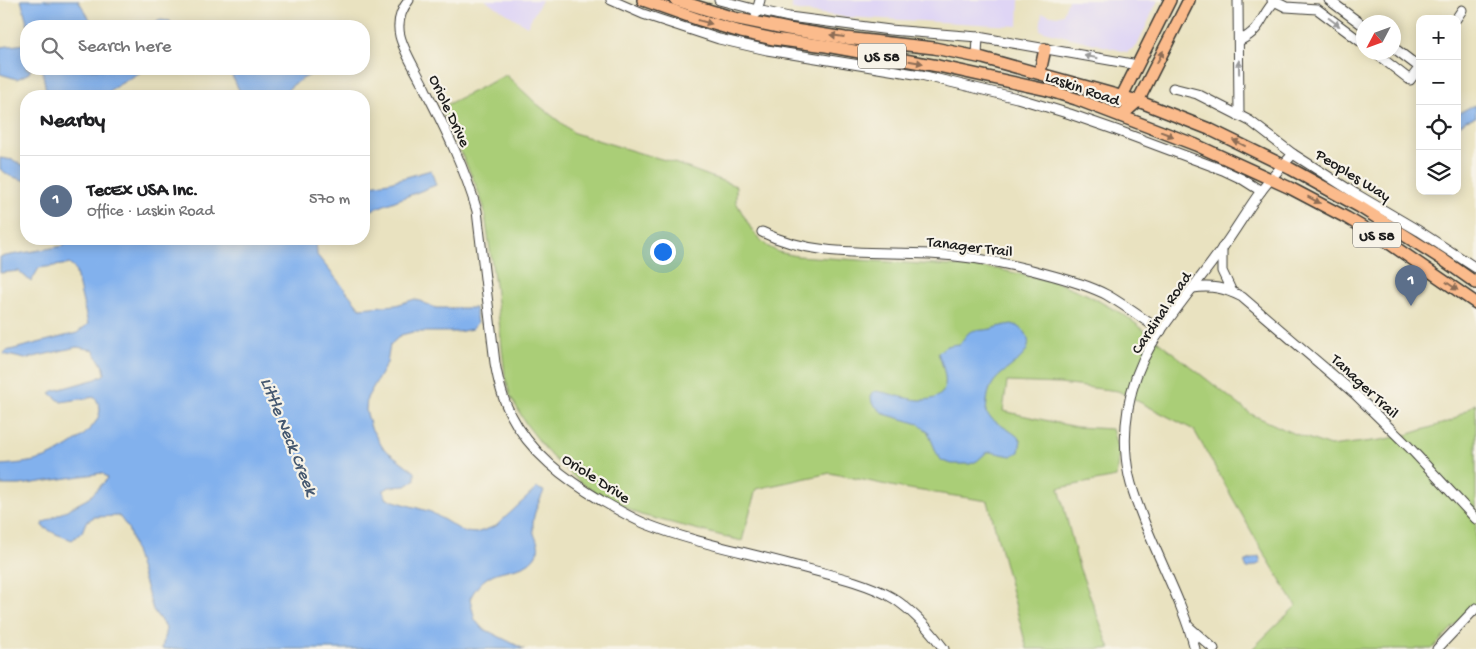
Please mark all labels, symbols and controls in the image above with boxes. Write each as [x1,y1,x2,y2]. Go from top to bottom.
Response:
north arrow [1356,15,1401,60]
map controls [1416,15,1461,195]
button: + [1416,15,1461,60]
one-way arrow [1327,17,1340,28]
one-way arrow [698,18,713,26]
search box [20,20,370,75]
one-way arrow [829,32,845,40]
icon: search [38,34,66,62]
text: Search here [78,36,172,59]
road number: US 58 [858,44,906,68]
one-way arrow [1156,50,1164,64]
one-way arrow [1083,52,1099,60]
one-way arrow [909,59,925,67]
one-way arrow [1235,59,1243,75]
button: − [1416,60,1461,105]
street label: Laskin Road [1042,69,1123,112]
street label: Oriole Drive [423,72,473,151]
button: locate [1416,105,1461,150]
text: Nearby [40,110,105,135]
one-way arrow [1160,130,1175,138]
one-way arrow [1232,139,1246,147]
street label: Peoples Way [1310,146,1393,208]
button: layers [1416,150,1461,195]
text: TecEx USA Inc. [87,180,198,203]
text: 1 [53,191,59,210]
text: 570 m [309,191,350,210]
one-way arrow [1307,196,1321,204]
text: Office · Laskin Road [87,203,214,222]
road number: US 58 [1353,222,1401,248]
street label: Tanager Trail [925,234,1013,263]
your location [650,239,676,265]
pin: 1 [1395,265,1427,306]
street label: Cardinal Road [1129,268,1198,359]
one-way arrow [1445,281,1459,291]
street label: Tanager Trail [1325,351,1402,424]
water label: Little Neck Creek [255,375,322,501]
street label: Oriole Drive [557,451,633,509]

